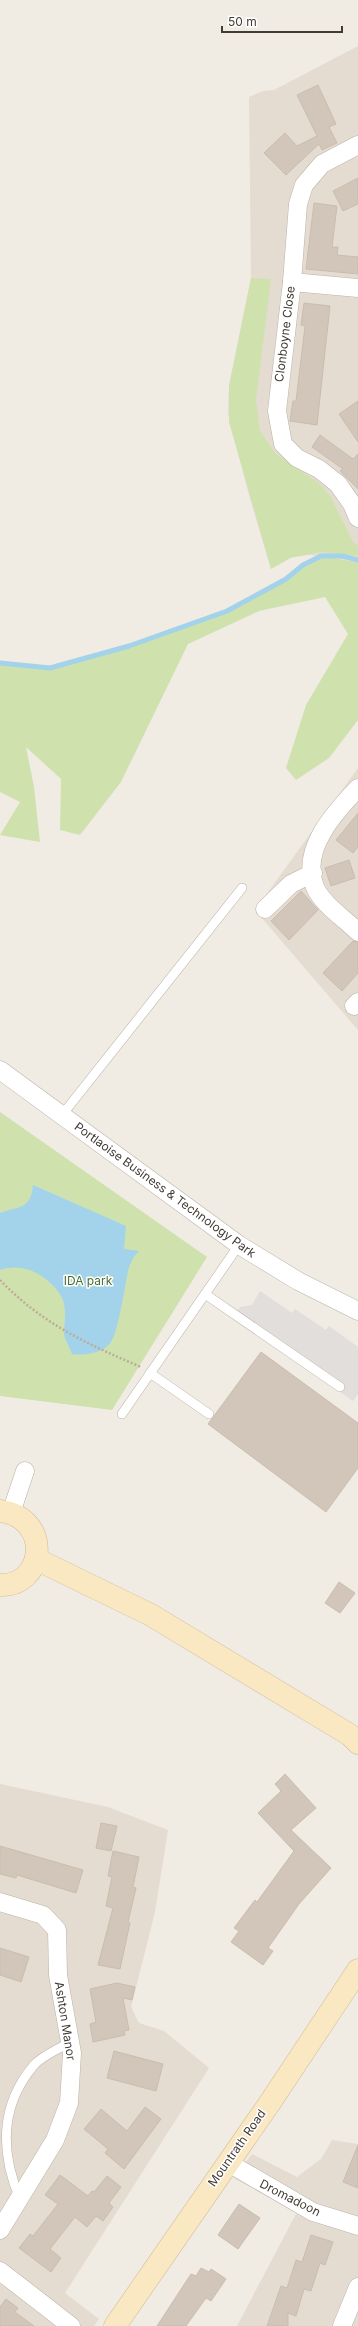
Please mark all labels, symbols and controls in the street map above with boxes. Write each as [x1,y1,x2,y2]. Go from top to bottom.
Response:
scale bar [222,8,342,34]
text: 50 m [228,14,257,29]
street label: Clonboyne Close [271,285,298,383]
street label: Portlaoise Business & Technology Park [72,1119,259,1261]
park label: IDA park [64,1273,113,1288]
street label: Ashton Manor [52,1980,79,2062]
street label: Mountrath Road [204,2106,269,2189]
street label: Dromadoon [257,2176,323,2219]

